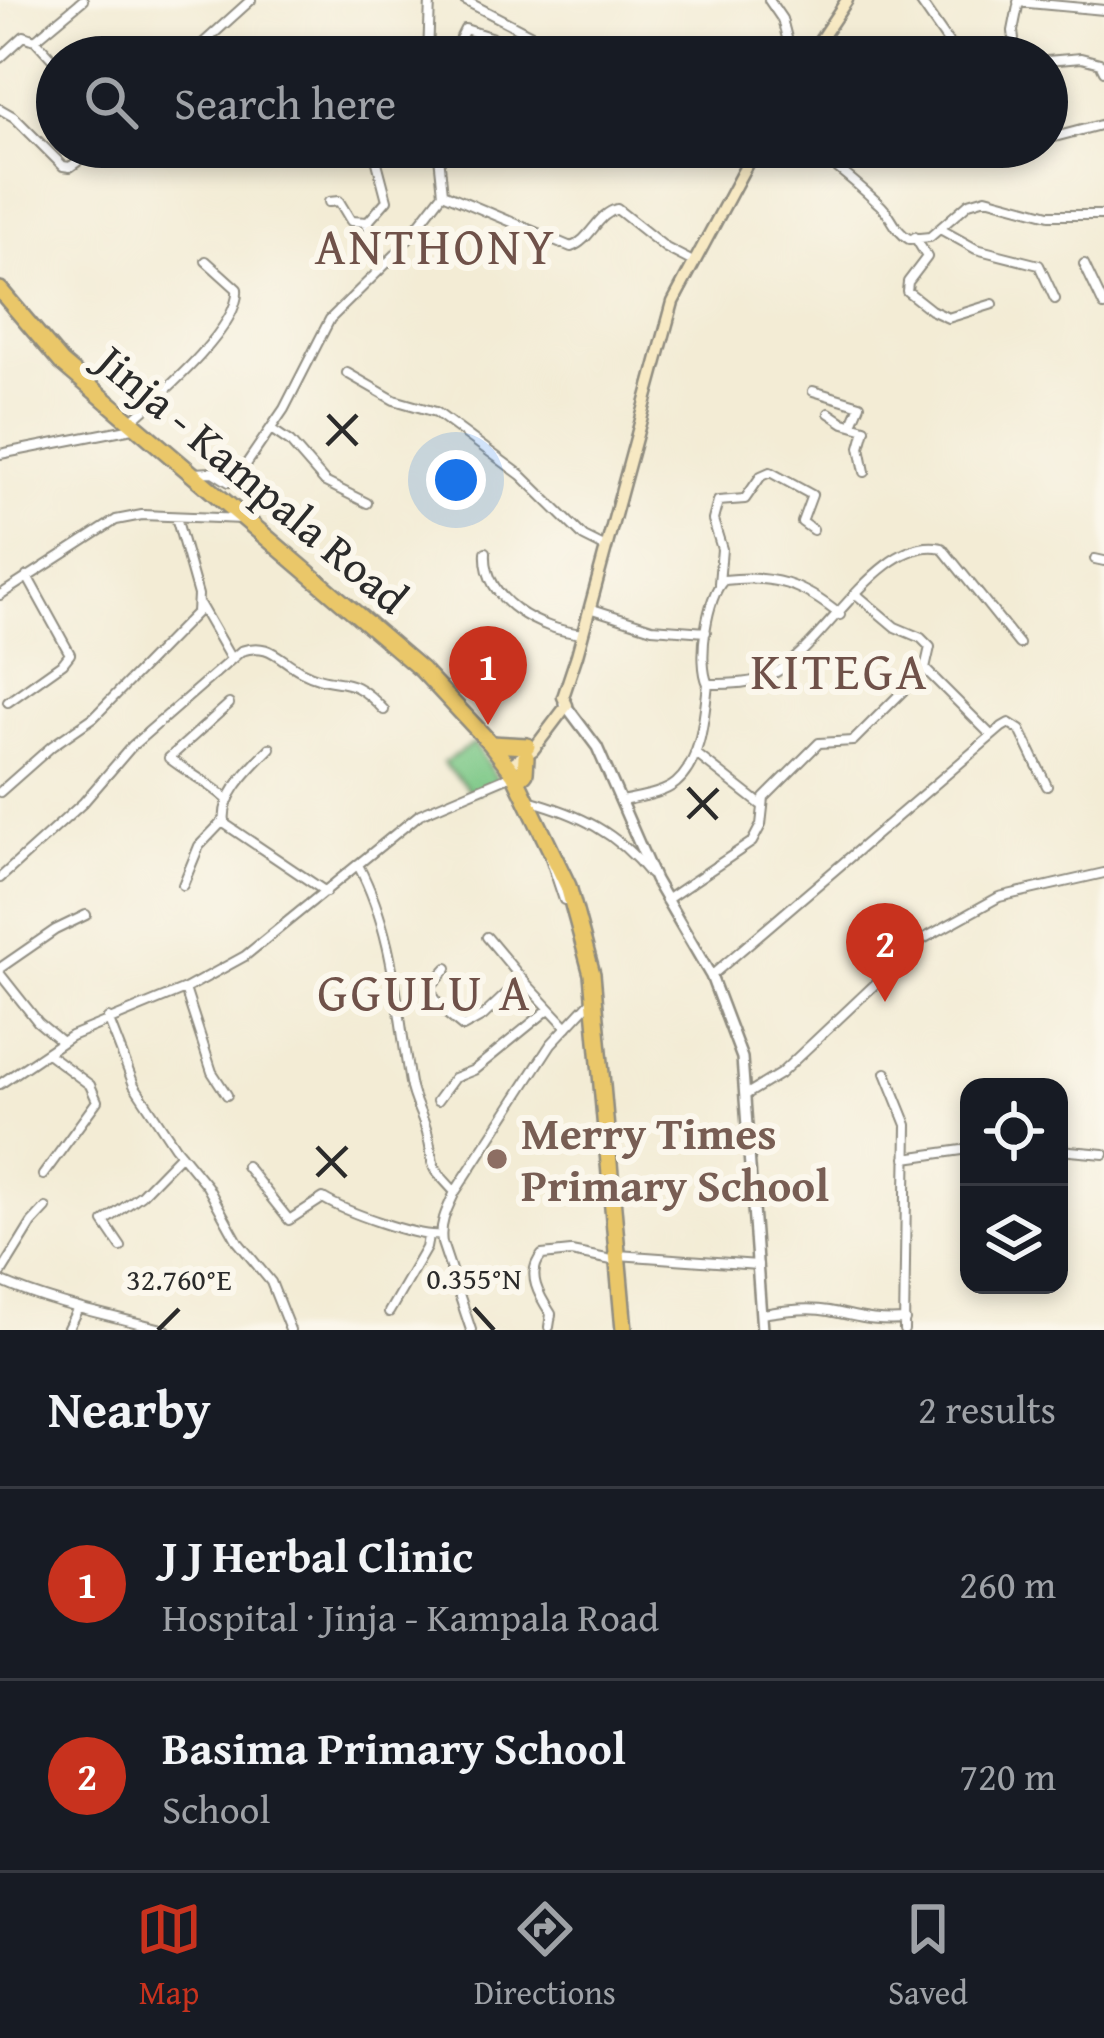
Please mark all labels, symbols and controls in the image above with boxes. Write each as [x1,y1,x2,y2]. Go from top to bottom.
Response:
search box [36,36,1068,168]
icon: search [78,69,144,135]
text: Search here [174,70,396,135]
district label: ANTHONY [315,208,557,283]
street label: Jinja - Kampala Road [80,326,423,628]
your location [426,450,486,510]
pin: 1 [449,626,527,725]
district label: KITEGA [750,633,930,708]
pin: 2 [846,903,924,1002]
district label: GGULU A [317,954,533,1029]
map controls [960,1078,1068,1294]
button: locate [960,1078,1068,1186]
place label: Merry Times Primary School [521,1100,829,1217]
marker: Merry Times Primary School [484,1146,510,1172]
button: layers [960,1186,1068,1294]
text: 0.355°N [426,1256,522,1300]
text: 32.760°E [126,1257,232,1301]
text: Nearby [48,1371,211,1446]
text: 2 results [918,1380,1056,1437]
text: J J Herbal Clinic [162,1523,473,1588]
text: 1 [77,1555,97,1612]
text: 260 m [959,1555,1056,1612]
text: Hospital · Jinja - Kampala Road [162,1588,659,1645]
text: Basima Primary School [162,1715,626,1780]
text: 2 [77,1747,97,1804]
text: 720 m [959,1747,1056,1804]
text: School [162,1780,270,1837]
tab: Map [136,1896,202,2016]
tab: Directions [474,1896,616,2016]
tab: Saved [888,1896,968,2016]

